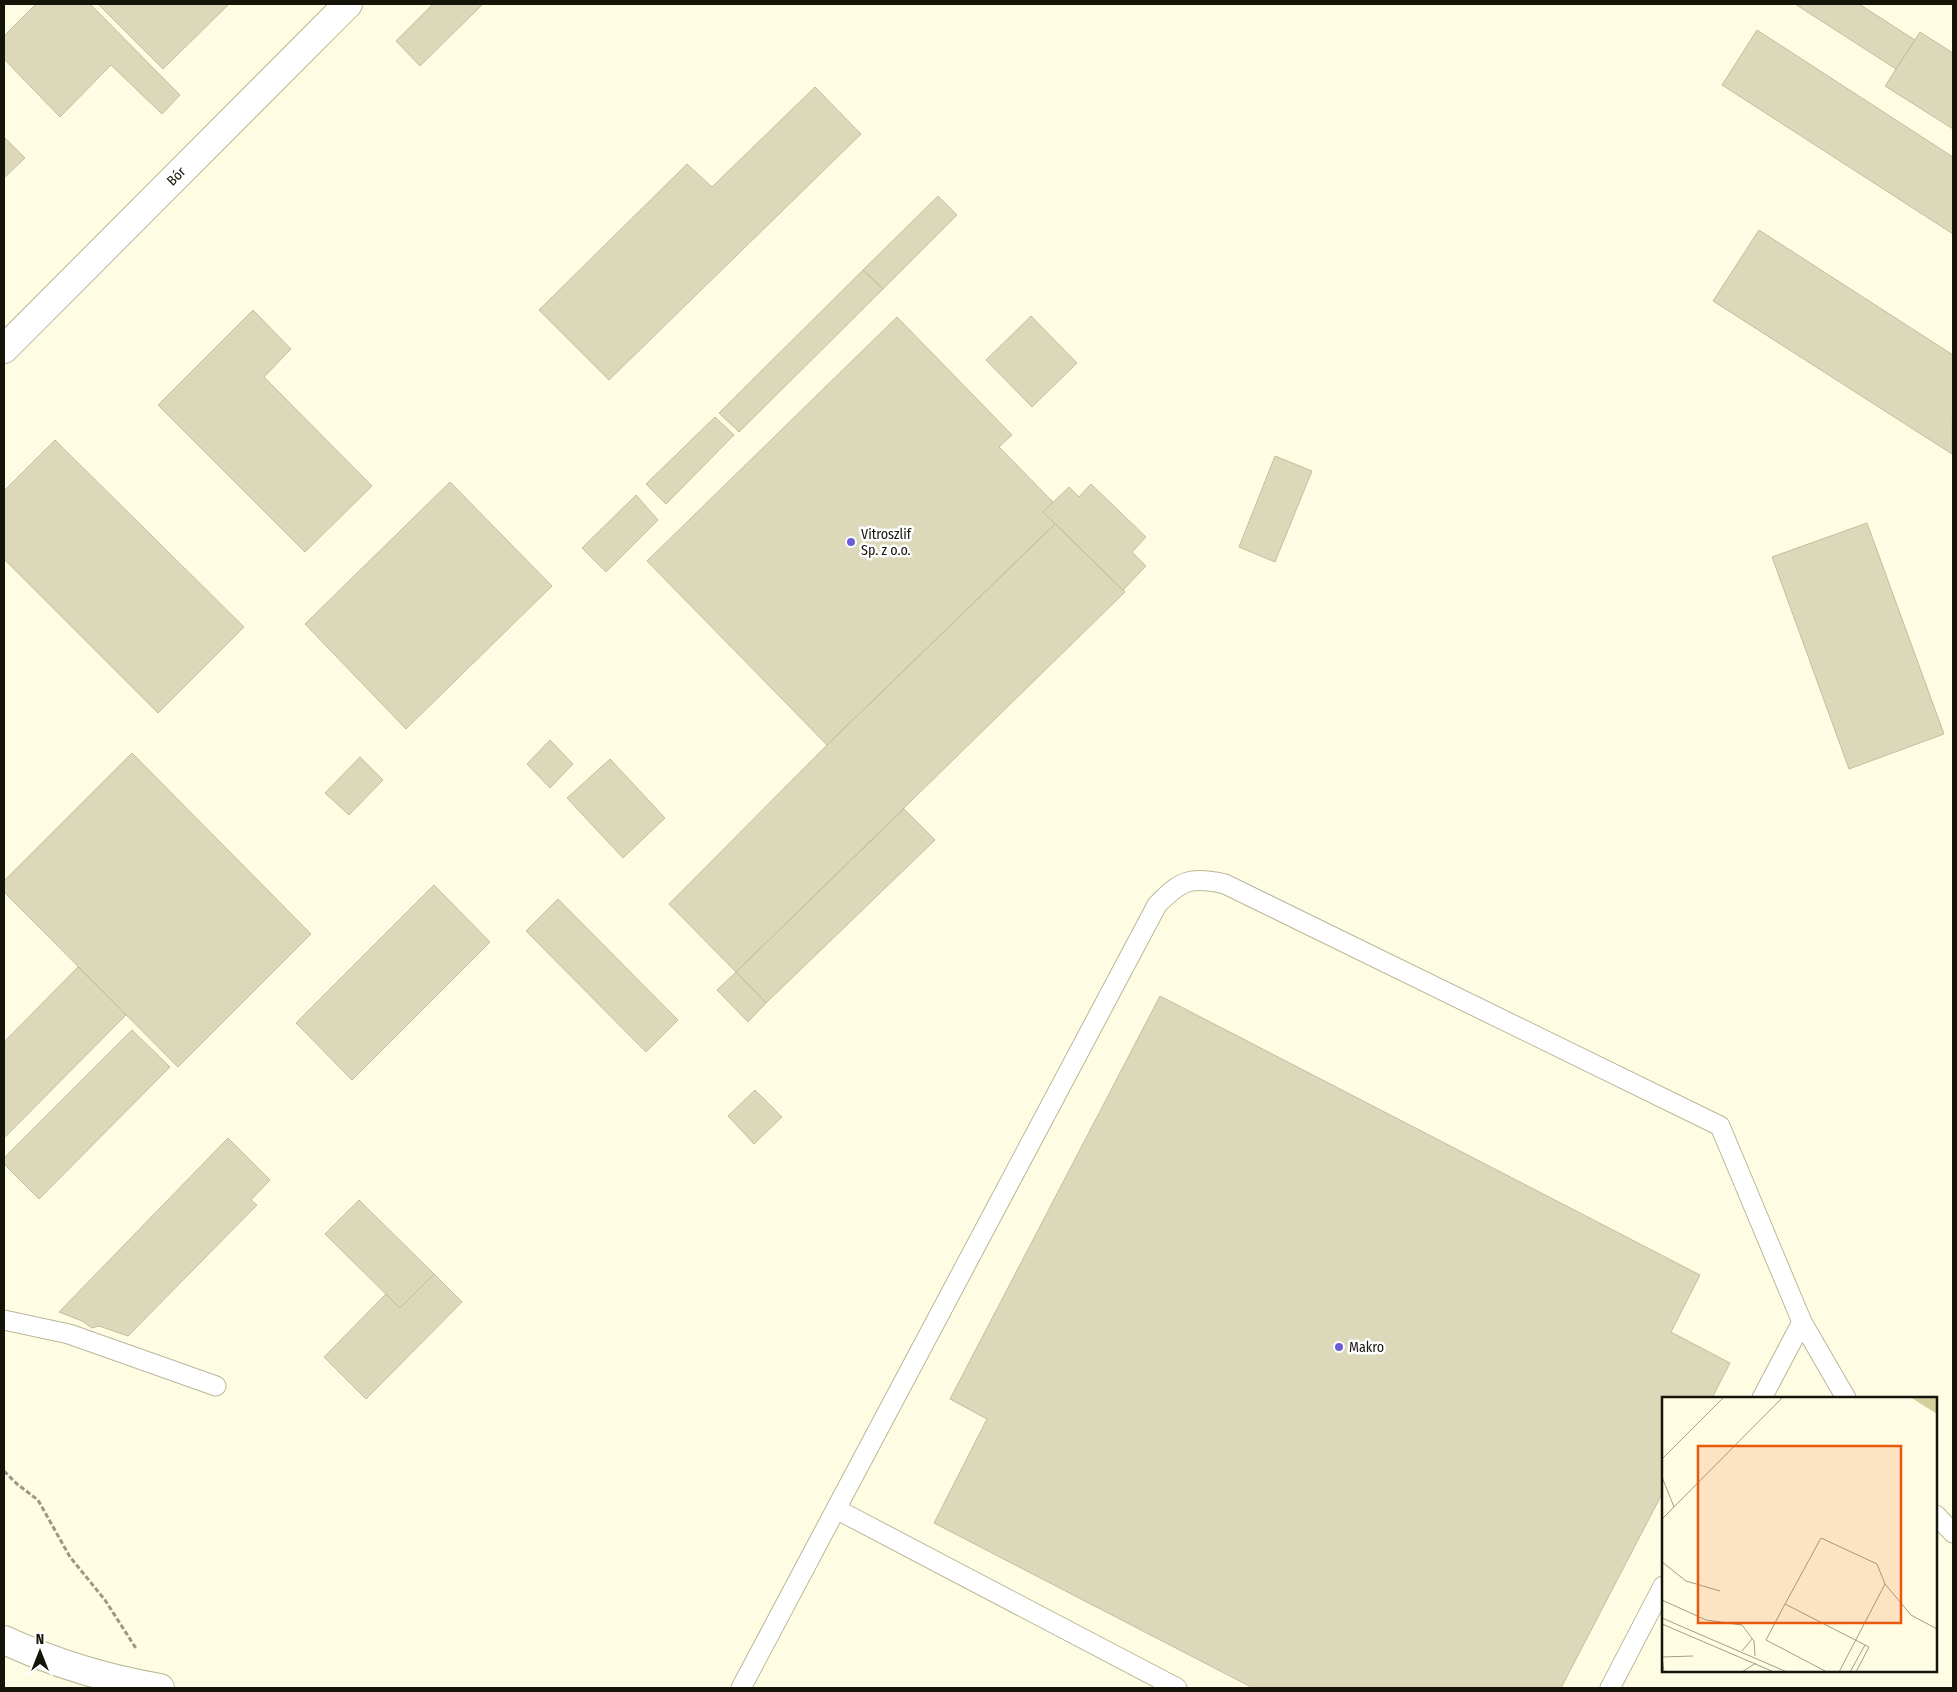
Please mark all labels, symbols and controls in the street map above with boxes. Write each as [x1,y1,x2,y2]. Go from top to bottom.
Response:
street label: Bór [163,163,189,189]
place label: Vitroszlif Sp. z o.o. [861,526,913,559]
marker: Vitroszlif Sp. z o.o. [845,536,857,548]
place label: Makro [1349,1339,1384,1356]
marker: Makro [1333,1341,1345,1353]
inset map [1662,1397,1937,1672]
north arrow [15,1627,65,1677]
text: N [36,1631,44,1648]

